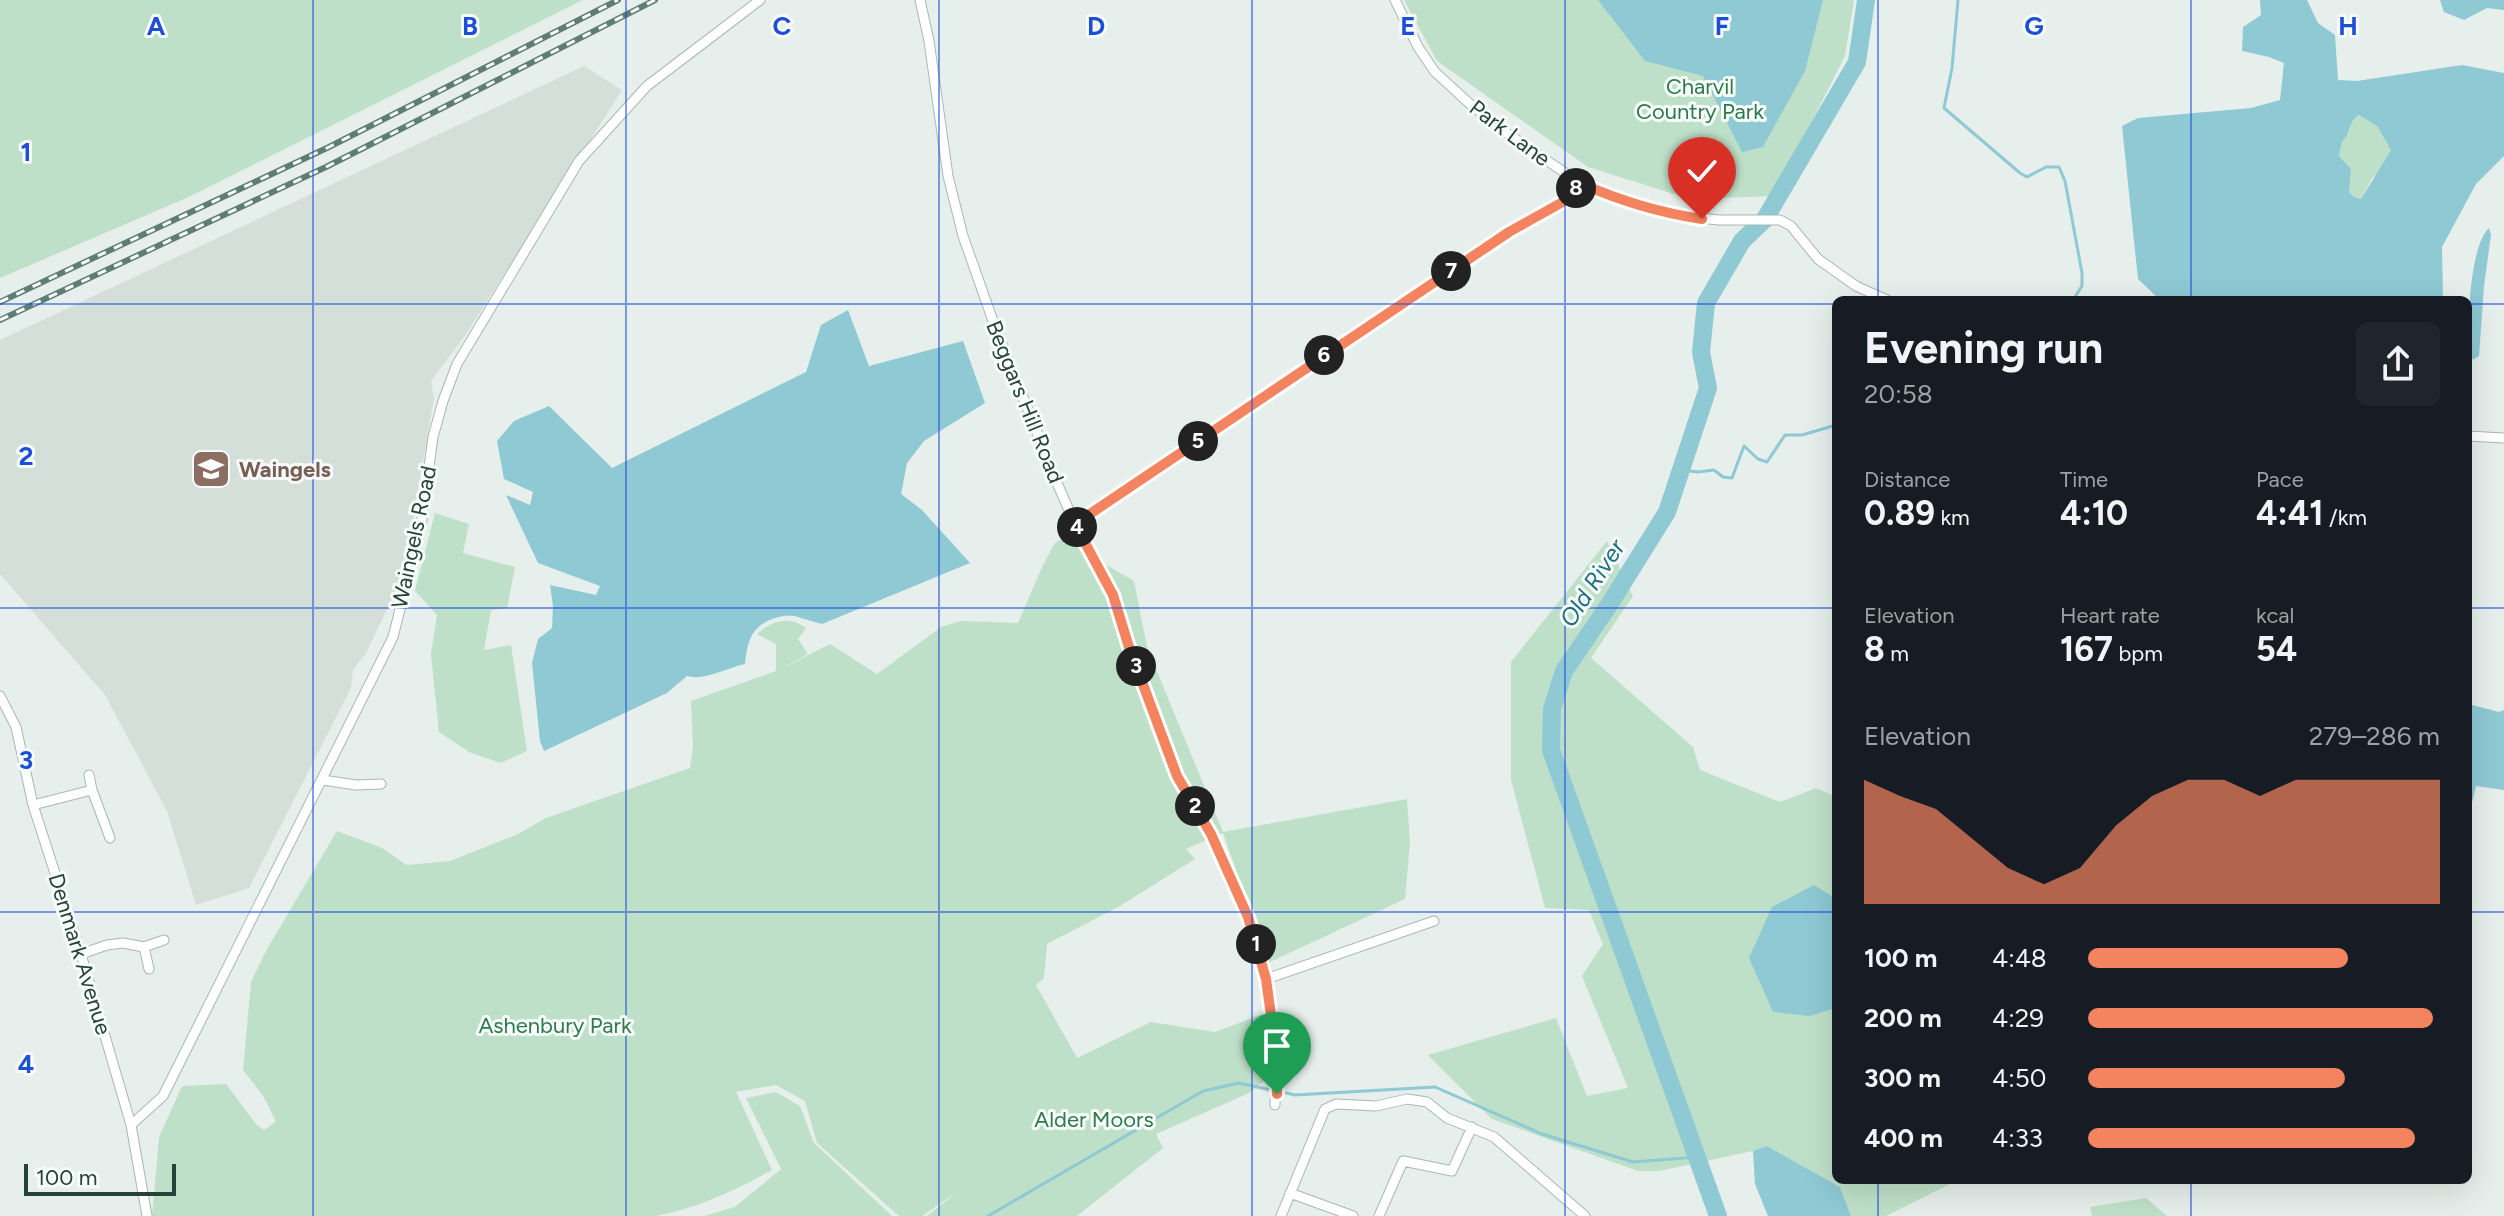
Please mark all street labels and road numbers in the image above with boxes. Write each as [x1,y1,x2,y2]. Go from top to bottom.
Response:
street label: Park Lane [1464,94,1556,172]
street label: Beggars Hill Road [980,317,1070,487]
street label: Waingels Road [386,463,442,611]
street label: Denmark Avenue [43,870,117,1038]

